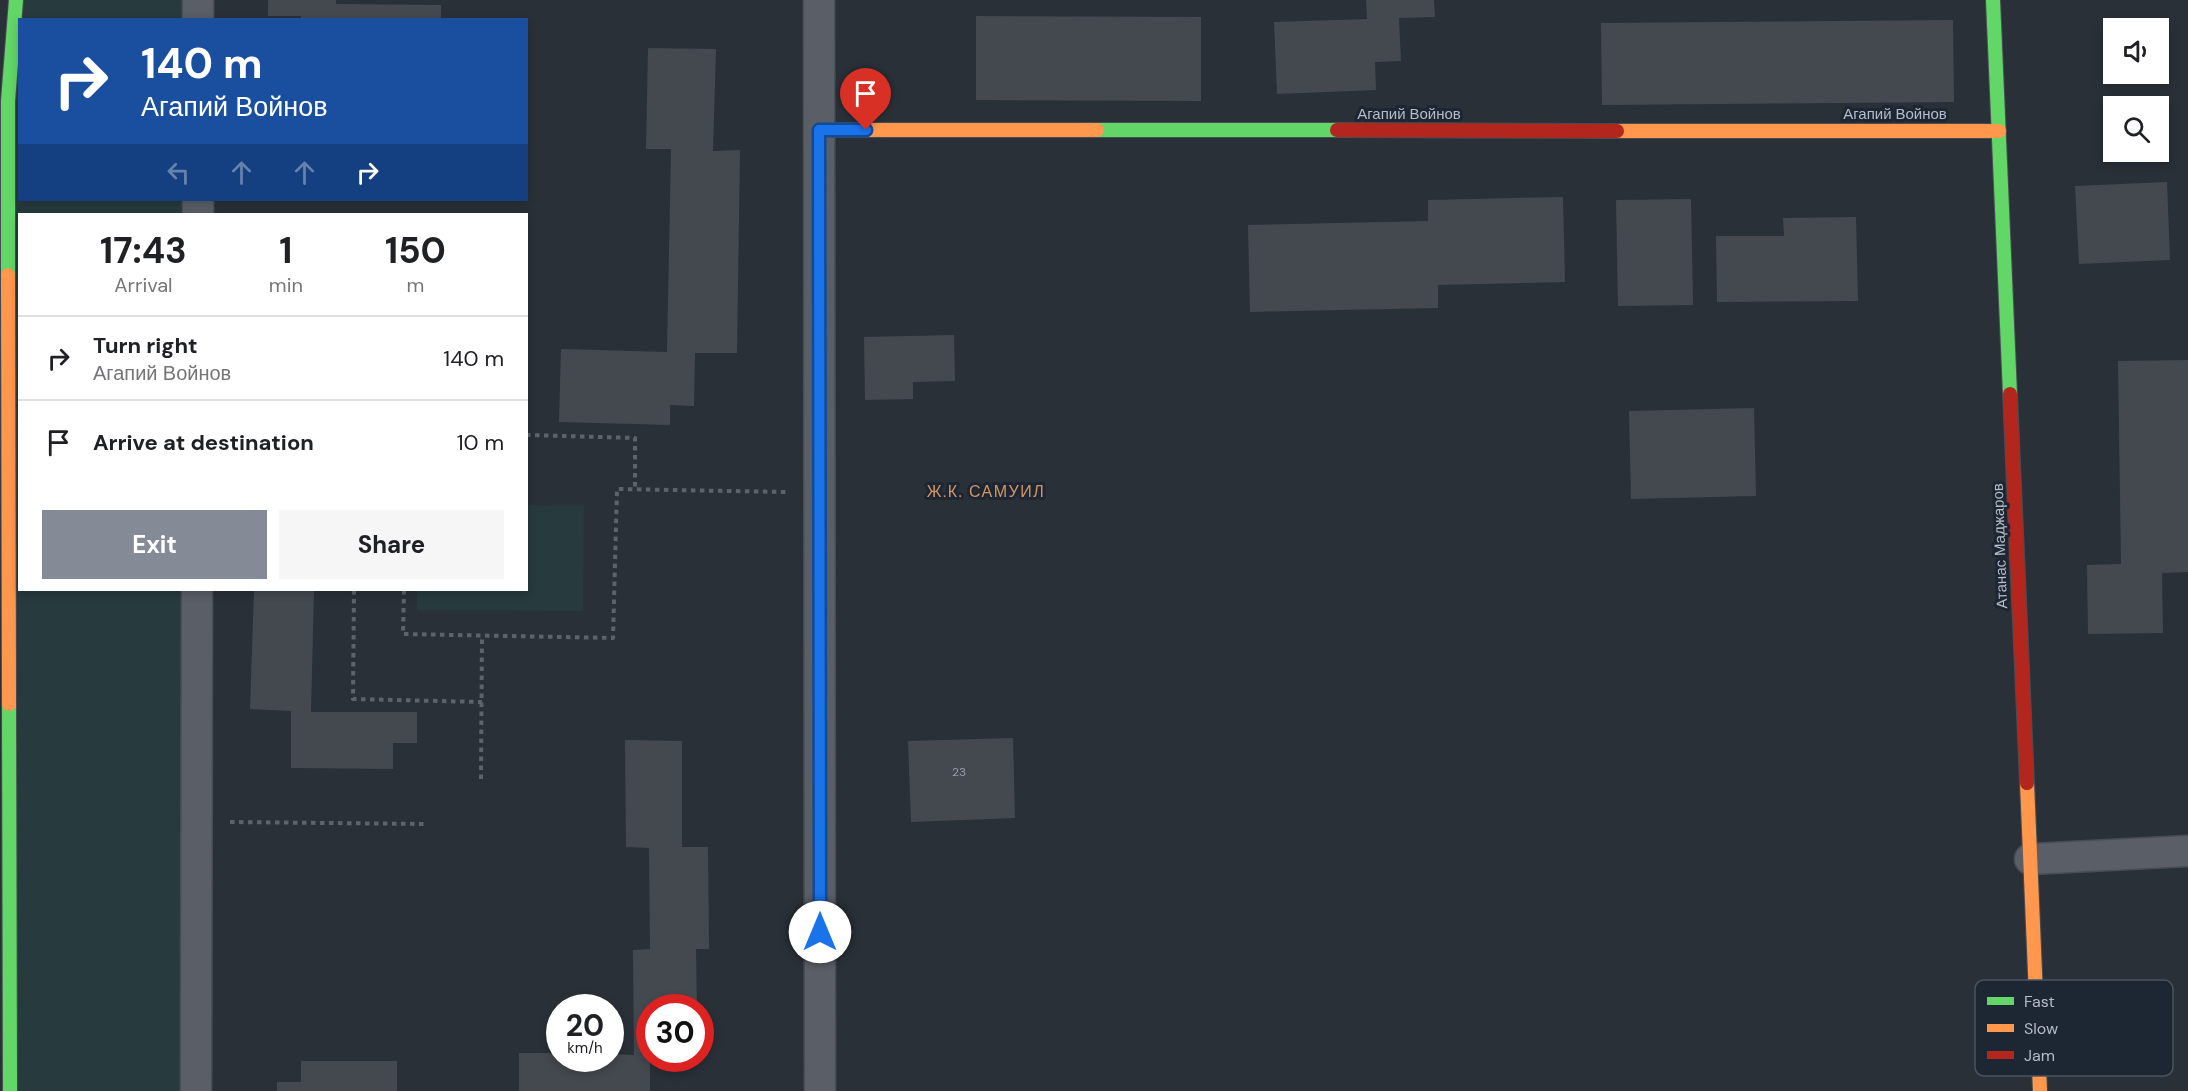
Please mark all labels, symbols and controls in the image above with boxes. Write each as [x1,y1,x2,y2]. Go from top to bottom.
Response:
map controls [2103,18,2169,162]
button: sound [2103,18,2169,84]
text: 140 m [141,36,263,91]
icon: right [42,42,120,120]
pin [840,68,891,130]
icon: arrive [849,77,882,110]
text: Агапий Войнов [141,89,328,124]
button: search [2103,96,2169,162]
street label: Агапий Войнов [1357,104,1461,124]
street label: Агапий Войнов [1843,104,1947,124]
icon: left [162,156,195,189]
icon: ahead [225,156,258,189]
icon: ahead [288,156,321,189]
icon: right [351,156,384,189]
text: 17:43 [100,227,187,274]
text: 1 [279,227,292,274]
text: 150 [385,227,446,274]
text: Arrival [114,272,173,298]
text: min [269,272,303,298]
text: m [407,272,424,298]
text: Turn right [93,331,198,360]
icon: right [42,342,75,375]
text: 140 m [443,344,504,373]
text: Агапий Войнов [93,360,231,386]
icon: arrive [42,426,75,459]
text: Arrive at destination [93,428,314,457]
text: 10 m [457,428,504,457]
district label: Ж.К. САМУИЛ [927,481,1045,502]
street label: Атанас Маджаров [1988,483,2012,609]
button: Exit [42,510,267,579]
button: Share [279,510,504,579]
house number: 23 [952,764,966,780]
position arrow [788,900,852,964]
legend [1975,980,2173,1076]
text: Fast [2024,991,2055,1012]
speed limit sign: 30 [636,994,714,1072]
text: 20 [566,1006,604,1045]
text: Slow [2024,1018,2058,1039]
text: km/h [567,1038,603,1058]
text: Jam [2024,1045,2055,1066]

